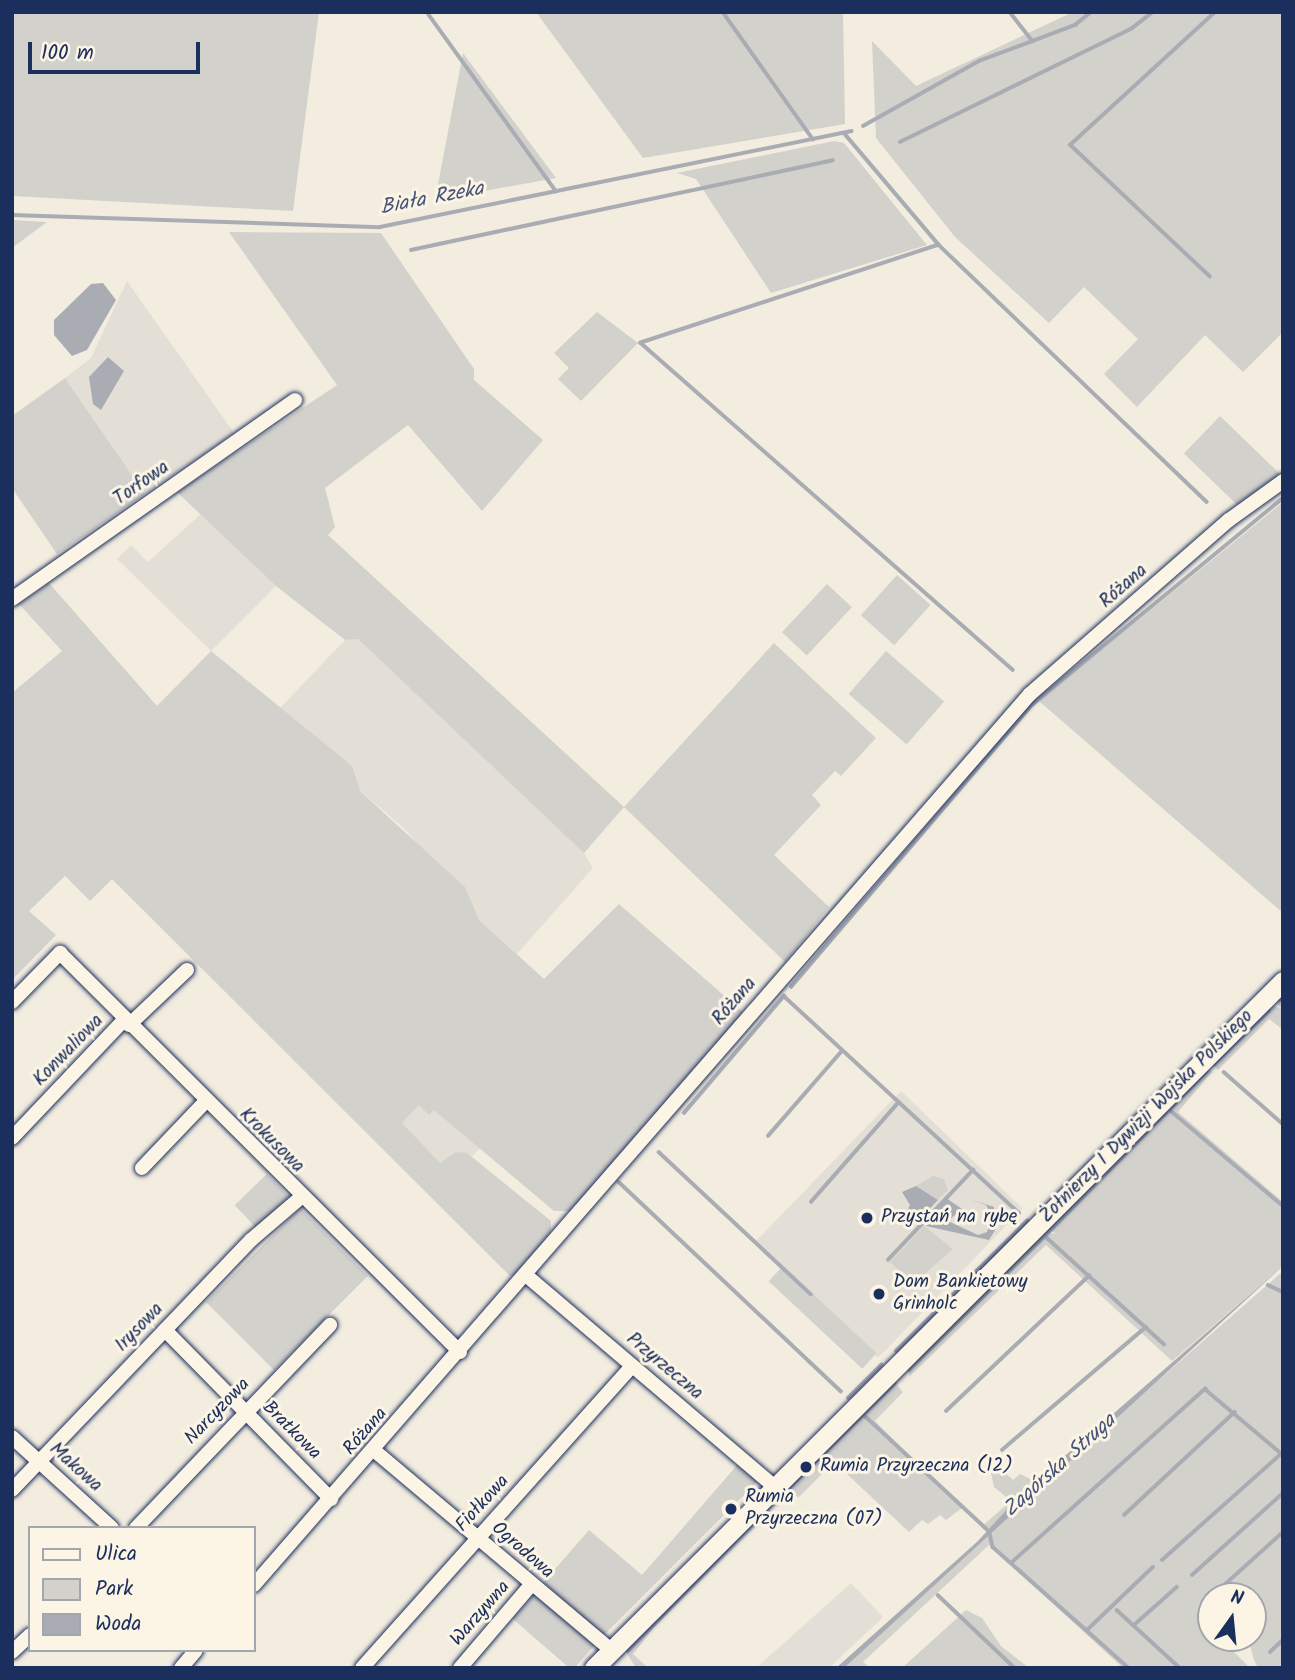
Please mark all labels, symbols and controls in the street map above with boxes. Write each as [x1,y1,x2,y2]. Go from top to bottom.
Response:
scale bar [32,28,203,72]
text: 100 m [41,37,94,70]
water label: Biała Rzeka [378,177,486,221]
street label: Torfowa [110,457,174,511]
street label: Różana [1095,560,1153,614]
street label: Różana [708,973,762,1031]
street label: Żołnierzy I Dywizji Wojska Polskiego [1036,1006,1258,1228]
street label: Konwaliowa [29,1010,109,1092]
street label: Krokusowa [234,1104,308,1178]
place label: Przystań na rybę [881,1207,1017,1229]
marker: Przystań na rybę [859,1210,875,1226]
place label: Dom Bankietowy Grinholc [893,1272,1027,1316]
marker: Dom Bankietowy Grinholc [871,1286,887,1302]
street label: Irysowa [111,1299,169,1357]
street label: Przyrzeczna [621,1328,707,1406]
street label: Narcyzowa [181,1374,255,1450]
street label: Bratkowa [257,1397,325,1465]
street label: Różana [339,1403,393,1461]
water label: Zagórska Struga [999,1409,1121,1523]
street label: Makowa [44,1438,106,1498]
place label: Rumia Przyrzeczna (12) [820,1456,1013,1478]
marker: Rumia Przyrzeczna (12) [798,1459,814,1475]
street label: Fiołkowa [451,1471,515,1537]
place label: Rumia Przyrzeczna (07) [745,1487,883,1531]
marker: Rumia Przyrzeczna (07) [723,1501,739,1517]
street label: Ogrodowa [486,1518,558,1584]
legend [28,1526,256,1652]
text: Ulica [95,1538,137,1571]
text: Park [95,1573,133,1606]
street label: Warzywna [446,1577,516,1651]
north arrow [1197,1582,1267,1652]
text: N [1227,1583,1247,1615]
text: Woda [95,1608,141,1641]

